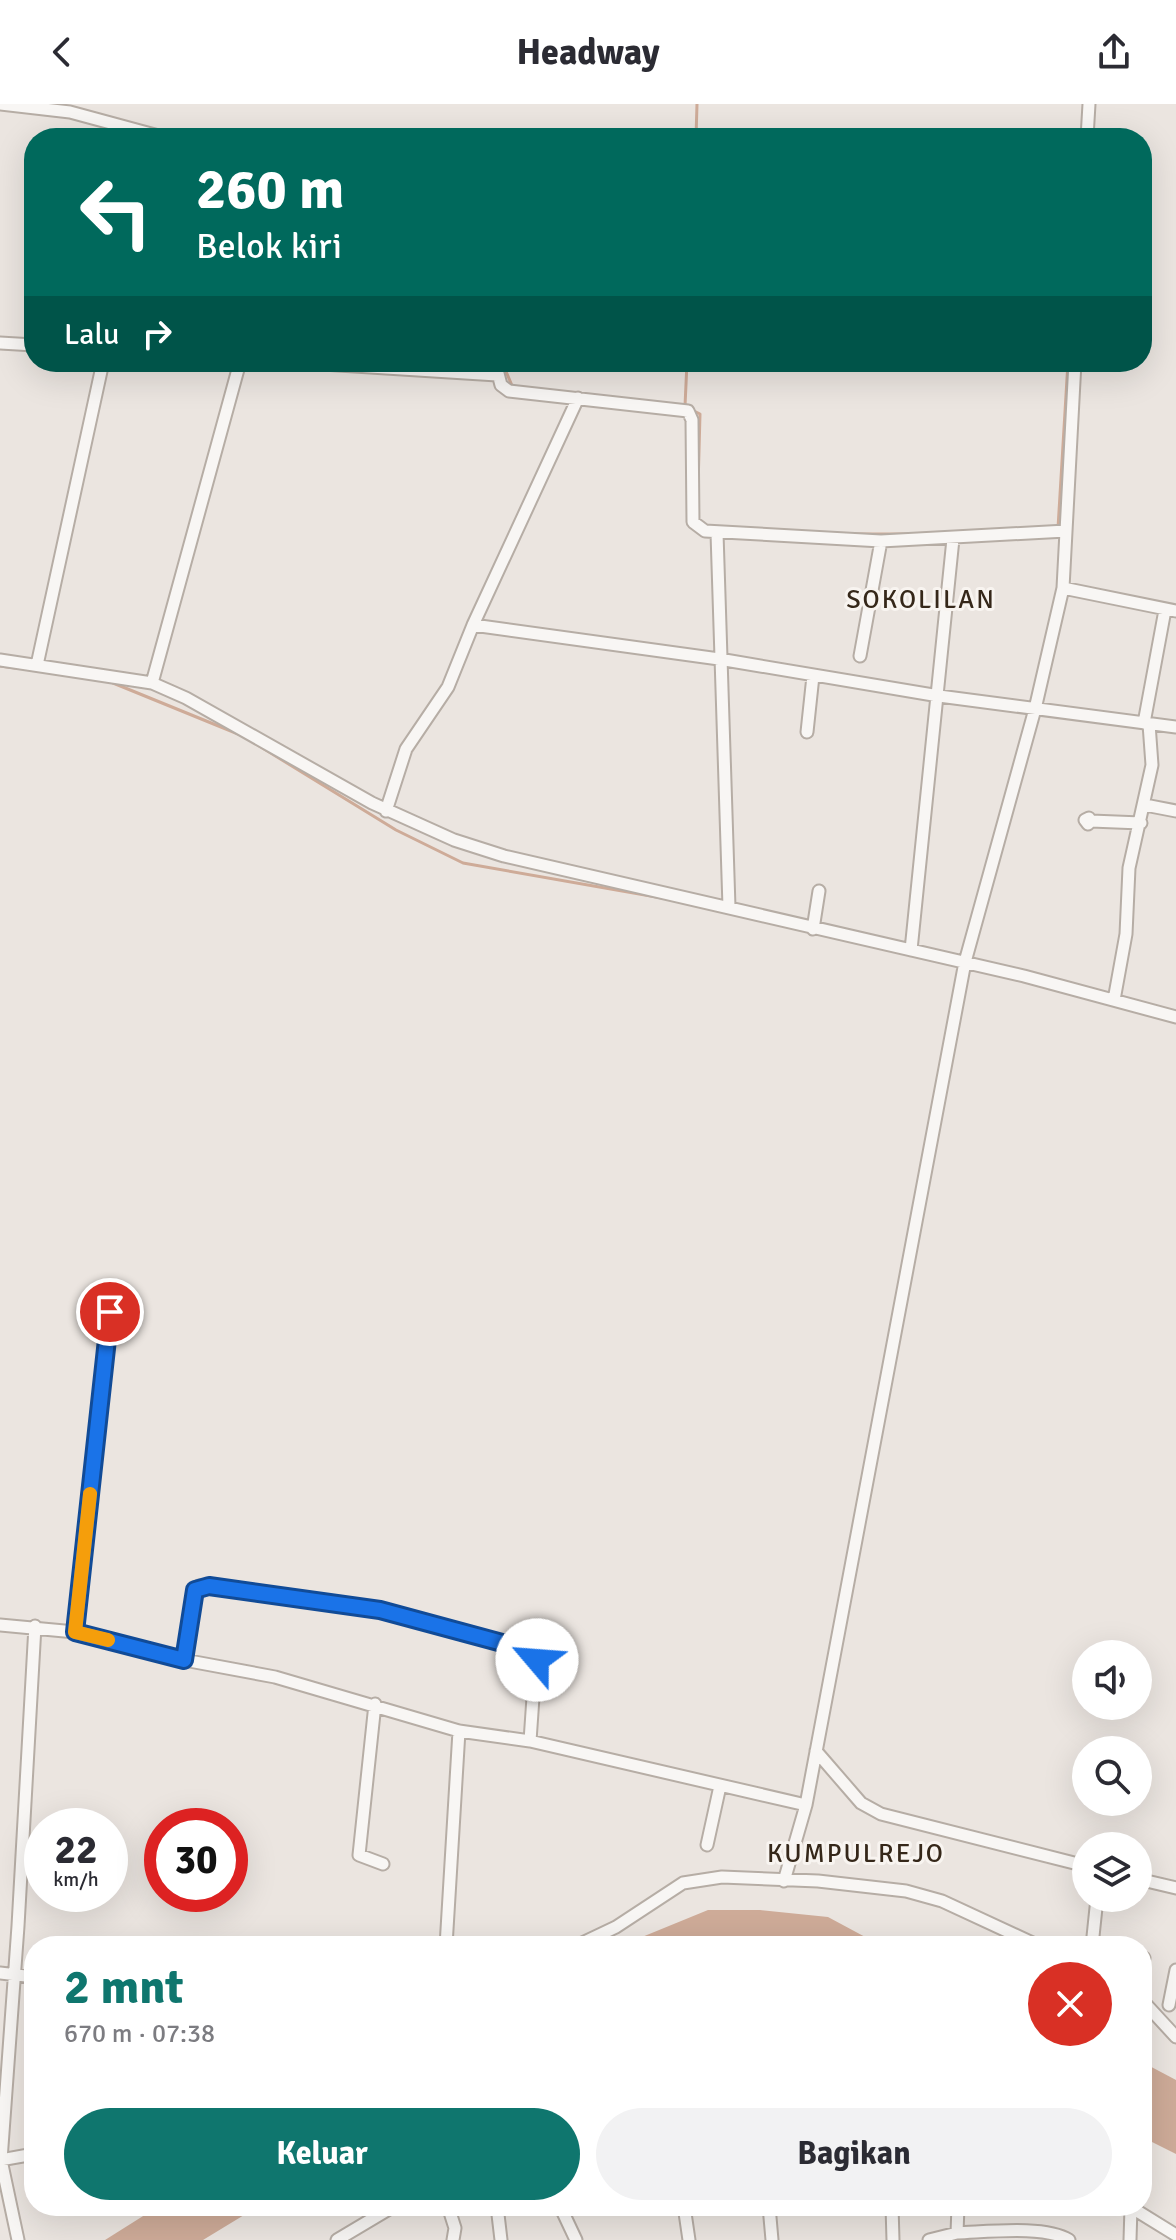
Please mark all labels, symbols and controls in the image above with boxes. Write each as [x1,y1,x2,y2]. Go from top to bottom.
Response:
icon: back [40,30,84,74]
text: Headway [516,30,660,75]
icon: share [1092,30,1136,74]
text: 260 m [196,155,344,224]
icon: left [64,160,168,264]
text: Belok kiri [196,224,342,269]
icon: right [135,312,179,356]
text: Lalu [64,316,119,353]
district label: SOKOLILAN [846,584,996,616]
pin [76,1278,144,1346]
icon: arrive [88,1290,132,1334]
position arrow [495,1618,579,1702]
map controls [1072,1640,1152,1912]
button: sound [1072,1640,1152,1720]
button: search [1072,1736,1152,1816]
speed limit sign: 30 [144,1808,248,1912]
text: 22 [54,1825,98,1875]
button: layers [1072,1832,1152,1912]
district label: KUMPULREJO [767,1838,945,1870]
text: km/h [53,1867,99,1892]
text: 2 mnt [64,1958,184,2017]
button: close [1028,1962,1112,2046]
text: 670 m · 07:38 [64,2018,215,2050]
button: Keluar [64,2108,580,2200]
button: Bagikan [596,2108,1112,2200]

